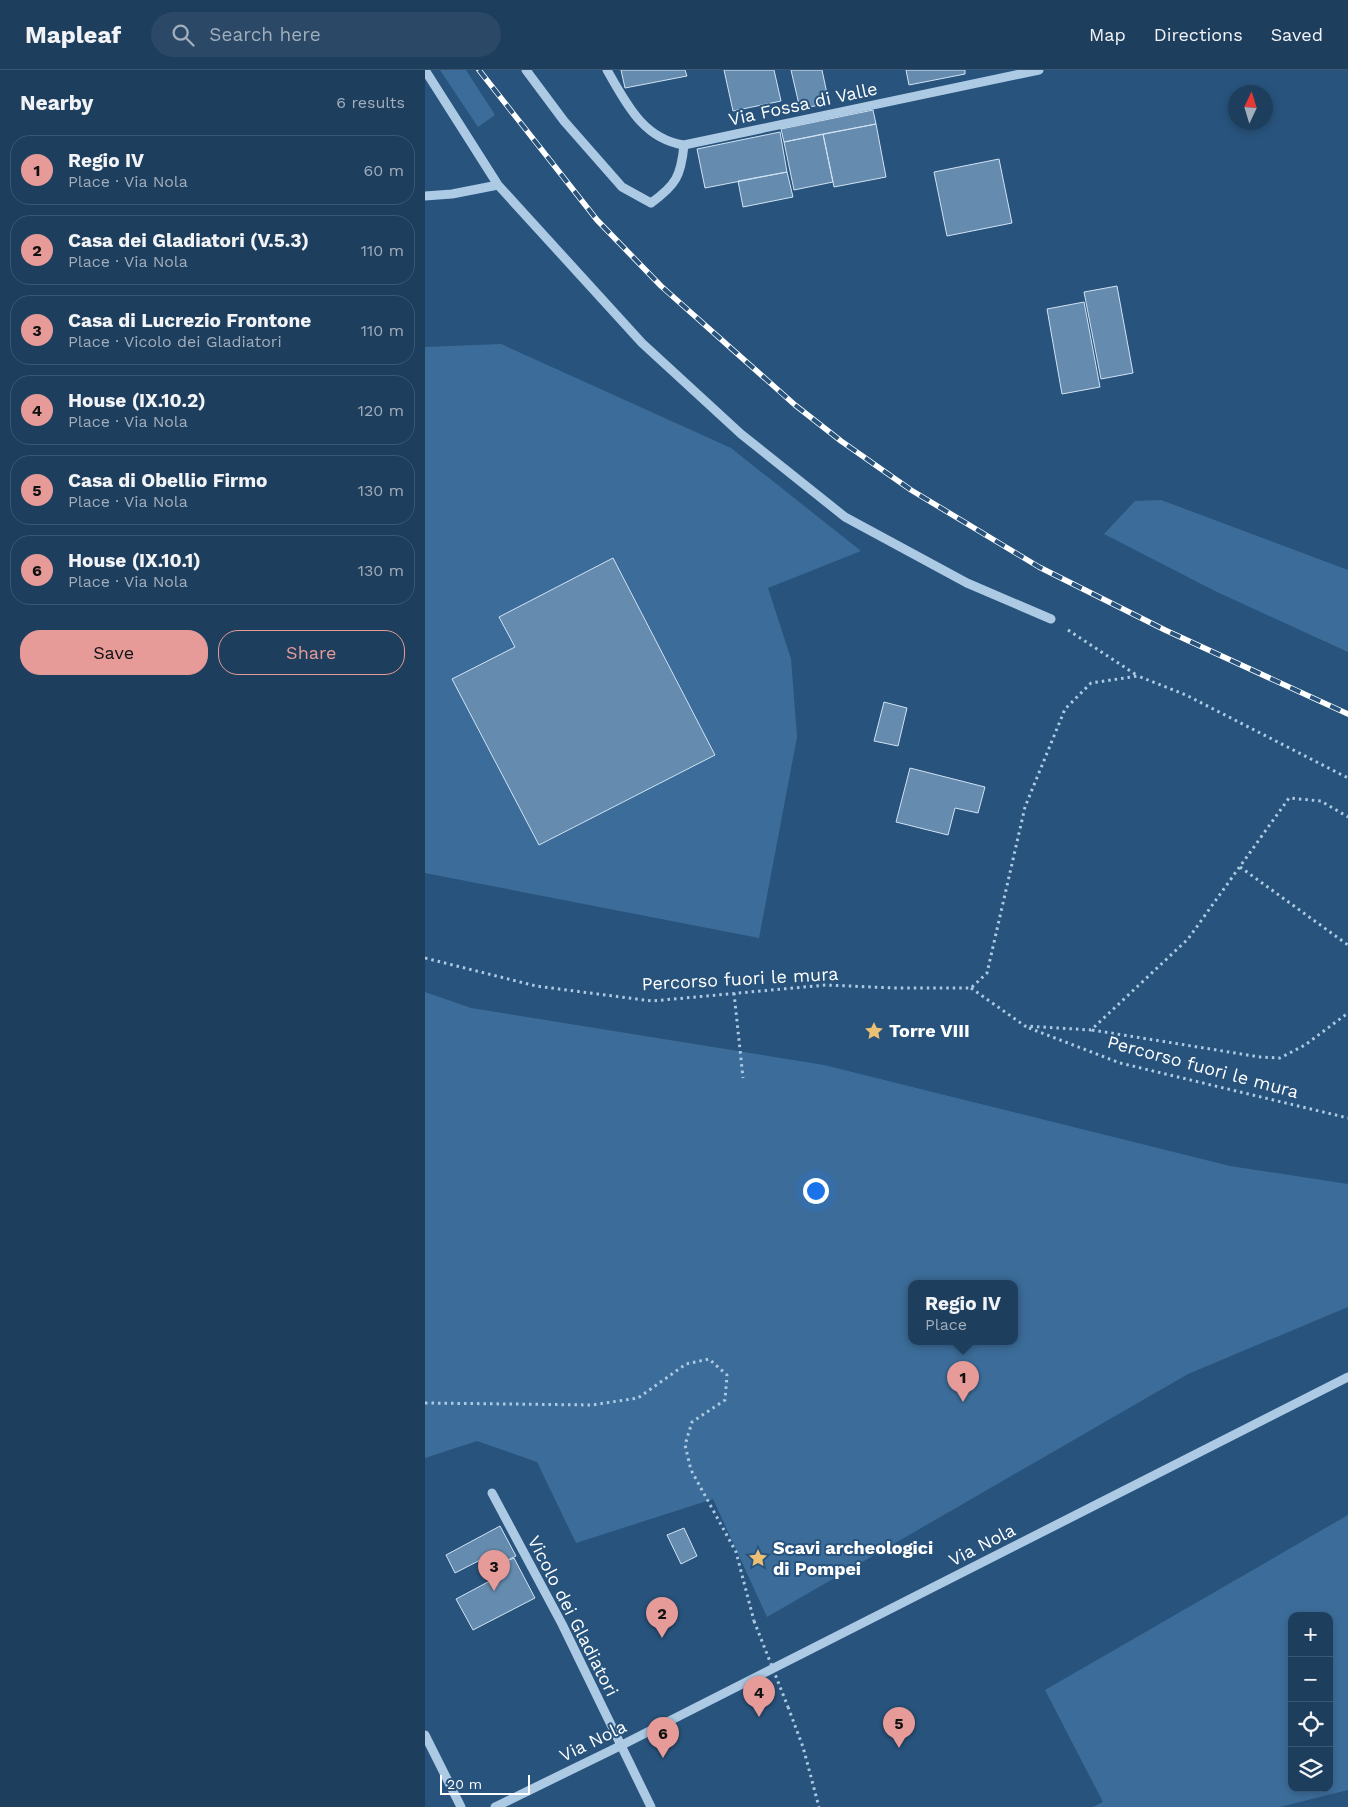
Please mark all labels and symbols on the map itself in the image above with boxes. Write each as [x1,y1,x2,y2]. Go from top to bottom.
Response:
street label: Via Fossa di Valle [726,77,879,130]
north arrow [1228,85,1273,130]
street label: Percorso fuori le mura [641,963,839,994]
place icon: Torre VIII [863,1020,885,1042]
place label: Torre VIII [889,1020,970,1041]
street label: Percorso fuori le mura [1105,1031,1301,1102]
your location [803,1178,829,1204]
pin: 1 [947,1361,979,1402]
street label: Via Nola [945,1519,1019,1570]
street label: Vicolo dei Gladiatori [524,1532,623,1700]
place label: Scavi archeologici di Pompei [773,1537,933,1579]
place icon: Scavi archeologici di Pompei [747,1547,769,1569]
pin: 3 [478,1550,510,1591]
pin: 2 [646,1597,678,1638]
pin: 4 [743,1676,775,1717]
pin: 5 [883,1707,915,1748]
street label: Via Nola [556,1715,630,1766]
pin: 6 [647,1717,679,1758]
scale bar [440,1772,530,1795]

